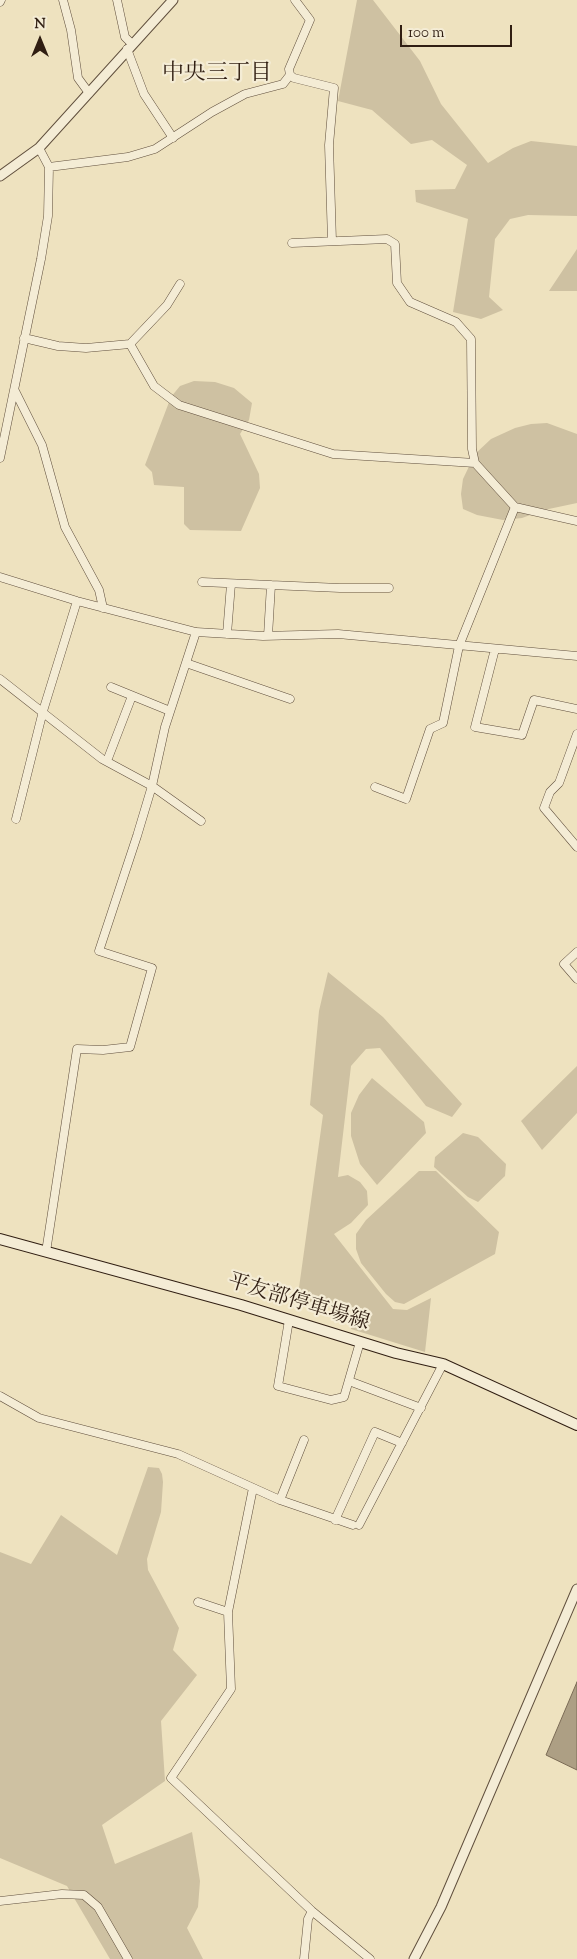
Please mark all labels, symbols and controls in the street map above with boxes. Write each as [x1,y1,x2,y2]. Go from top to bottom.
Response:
north arrow [15,15,65,65]
text: N [34,15,46,35]
scale bar [402,15,514,47]
text: 100 m [408,23,444,44]
district label: 中央三丁目 [162,62,272,88]
street label: 平友部停車場線 [224,1270,372,1338]

